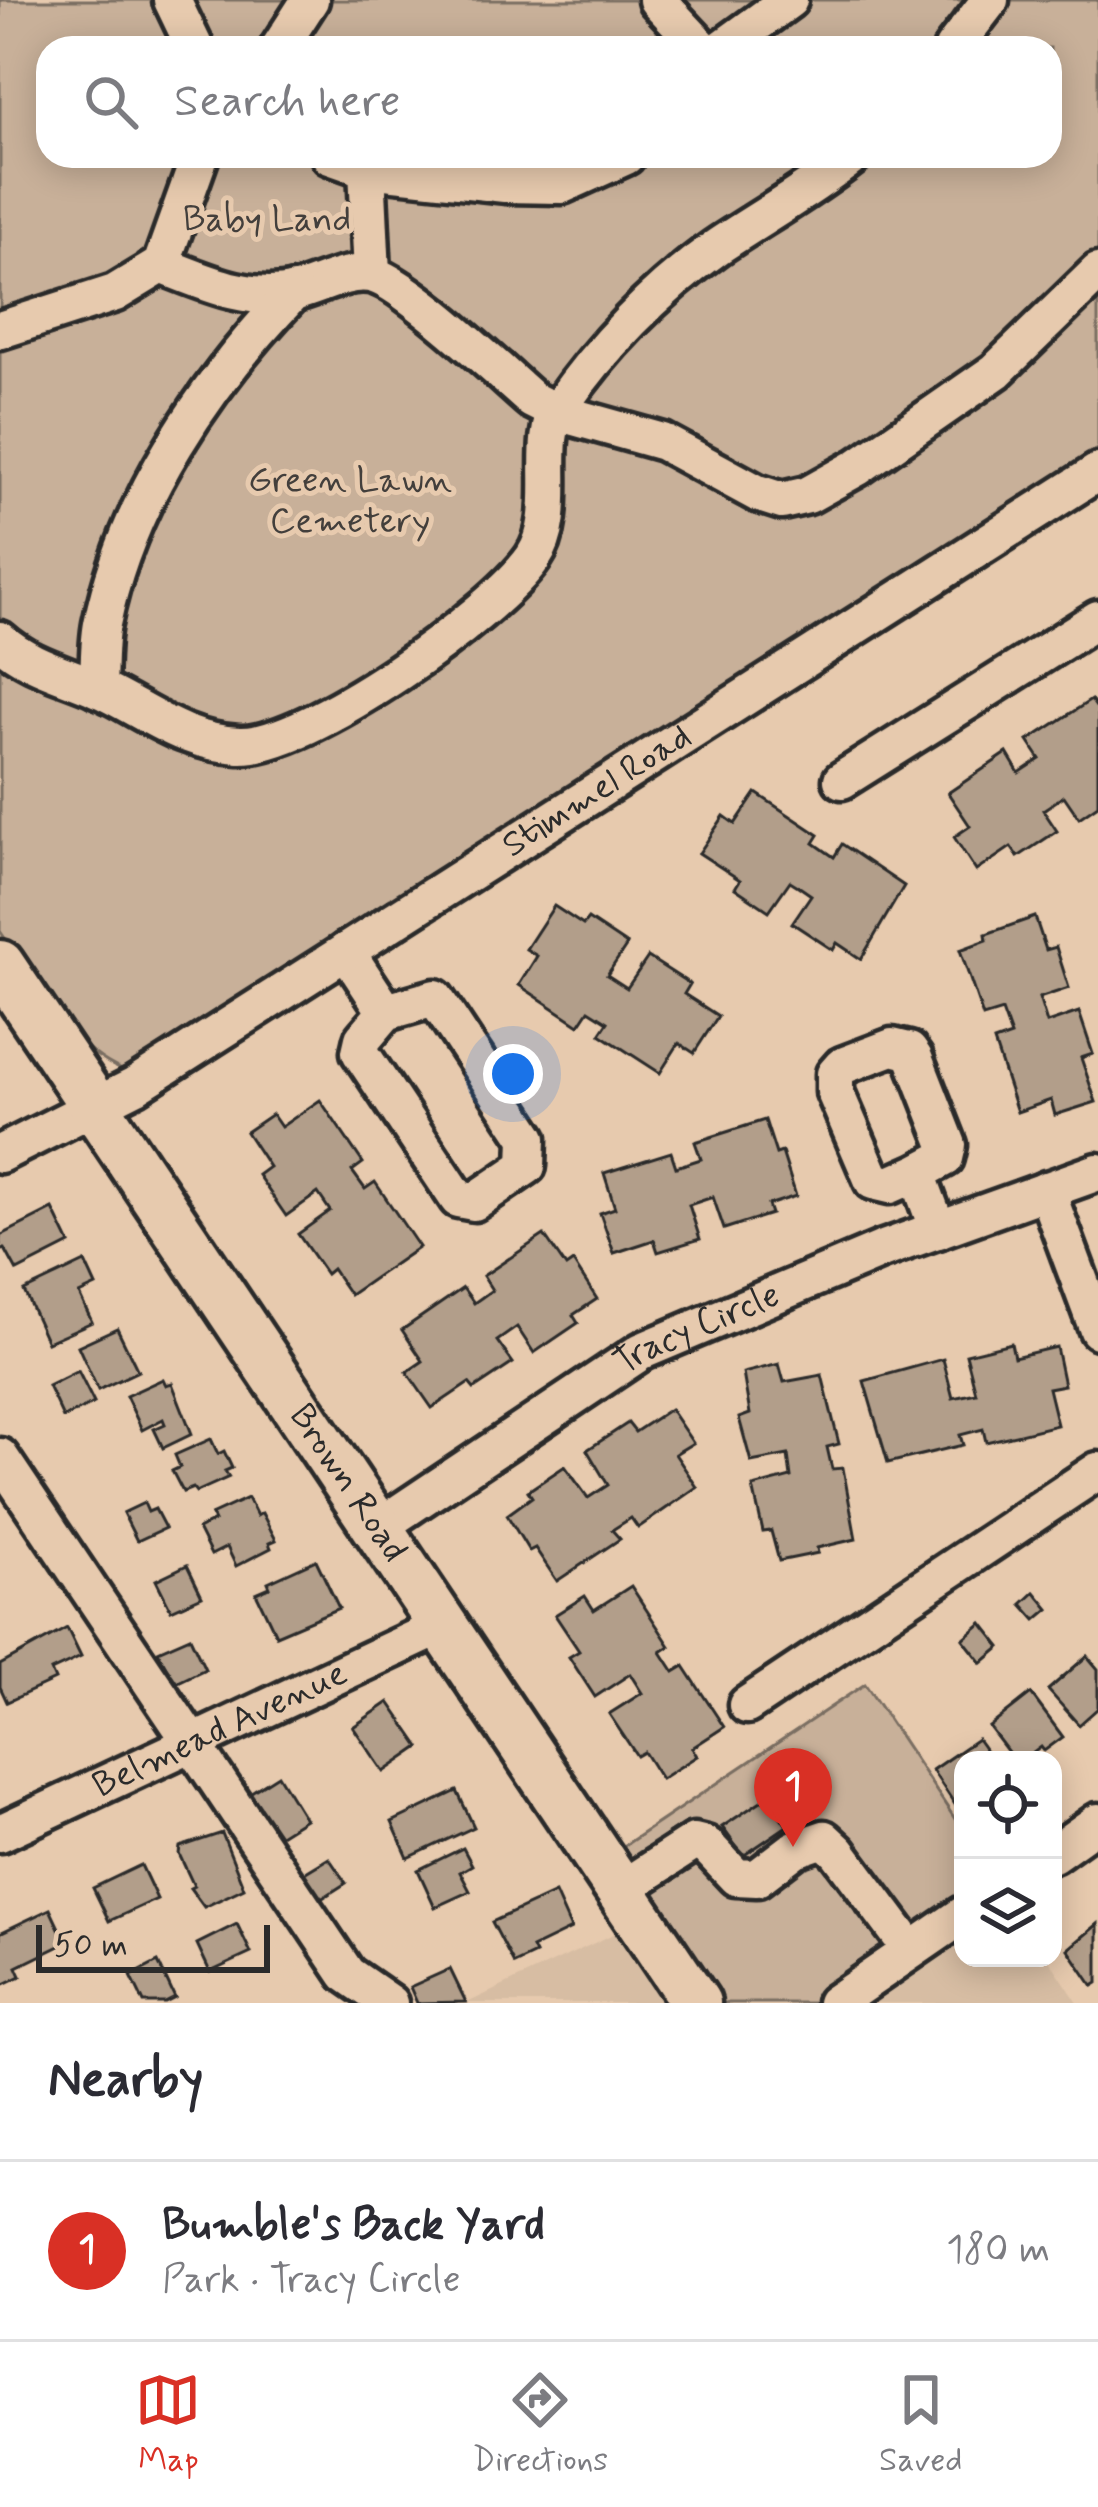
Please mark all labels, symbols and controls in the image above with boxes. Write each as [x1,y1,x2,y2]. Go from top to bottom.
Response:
search box [36,36,1062,168]
icon: search [78,69,144,135]
text: Search here [174,73,401,132]
park label: Baby Land [183,197,351,244]
park label: Green Lawn Cemetery [248,458,452,546]
street label: Stimmel Road [493,714,700,869]
your location [483,1044,543,1104]
street label: Tracy Circle [605,1272,787,1387]
street label: Brown Road [278,1395,417,1571]
street label: Belmead Avenue [85,1650,355,1810]
pin: 1 [754,1748,832,1847]
map controls [954,1751,1062,1967]
button: locate [954,1751,1062,1859]
button: layers [954,1859,1062,1967]
scale bar [36,1919,270,1972]
text: 50 m [54,1924,128,1968]
text: Nearby [48,2048,203,2114]
text: Bumble's Back Yard [162,2196,545,2255]
text: 1 [78,2225,96,2276]
text: 180 m [946,2225,1050,2276]
text: Park · Tracy Circle [162,2255,461,2306]
tab: Map [135,2367,201,2483]
tab: Directions [472,2367,608,2483]
tab: Saved [879,2367,963,2483]

